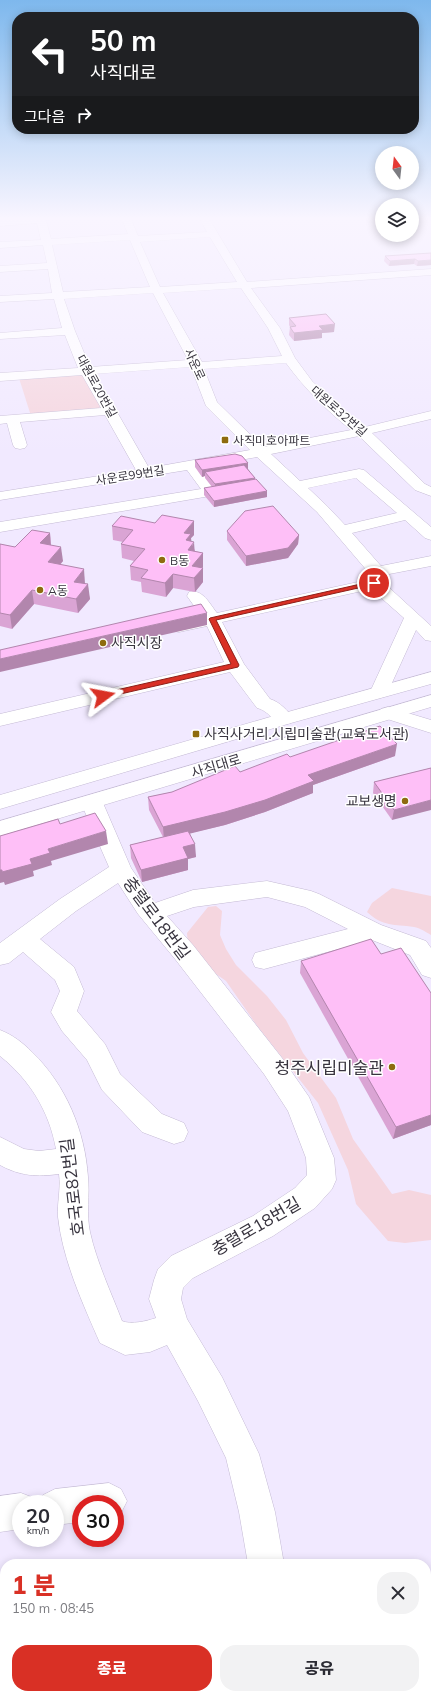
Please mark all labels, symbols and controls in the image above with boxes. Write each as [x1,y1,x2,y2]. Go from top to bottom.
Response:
text: 50 m [90,23,156,58]
icon: left [24,28,76,80]
text: 사직대로 [90,61,156,84]
icon: right [73,104,95,126]
text: 그다음 [24,107,65,126]
north arrow [375,146,419,190]
map controls [375,146,419,242]
button: layers [375,198,419,242]
street label: 사운로 [181,346,209,382]
street label: 대원로20번길 [74,352,120,420]
street label: 대원로32번길 [308,383,370,439]
place label: 사직미호아파트 [233,433,310,448]
marker: 사직미호아파트 [220,435,230,445]
street label: 사운로99번길 [94,462,166,488]
place label: B동 [170,553,189,568]
marker: B동 [157,555,167,565]
pin [357,566,391,600]
icon: arrive [363,572,385,594]
place label: A동 [48,583,68,598]
marker: A동 [35,585,45,595]
place label: 사직시장 [111,634,163,652]
marker: 사직시장 [98,638,108,648]
position arrow [82,675,124,717]
place label: 사직사거리.시립미술관(교육도서관) [204,725,409,743]
marker: 사직사거리.시립미술관(교육도서관) [191,729,201,739]
street label: 사직대로 [189,750,243,782]
place label: 교보생명 [345,792,397,810]
marker: 교보생명 [400,796,410,806]
street label: 충렬로18번길 [119,872,195,964]
place label: 청주시립미술관 [275,1057,384,1078]
marker: 청주시립미술관 [387,1062,397,1072]
street label: 호국로82번길 [56,1137,88,1237]
street label: 충렬로18번길 [208,1192,304,1260]
speed limit sign: 30 [72,1495,124,1547]
text: 20 [26,1503,50,1528]
text: km/h [27,1524,49,1537]
text: 1 분 [12,1570,55,1600]
button: close [377,1572,419,1614]
text: 150 m · 08:45 [12,1600,94,1616]
button: 종료 [12,1645,212,1691]
button: 공유 [220,1645,419,1691]

